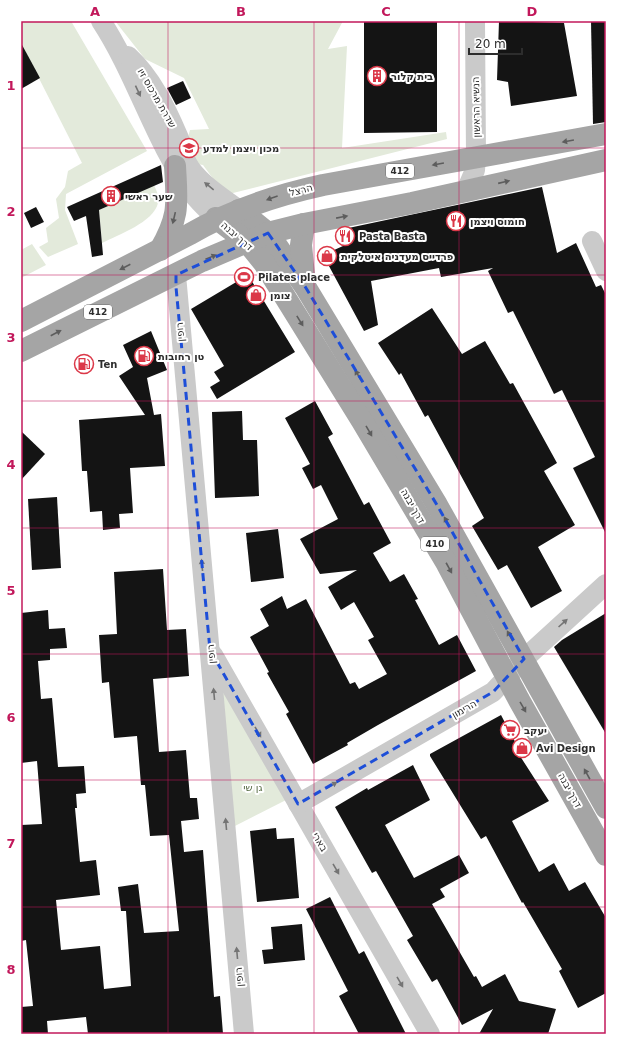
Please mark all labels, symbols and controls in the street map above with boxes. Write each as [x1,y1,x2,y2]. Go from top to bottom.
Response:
text: A [90,4,100,19]
text: B [236,4,246,19]
text: C [381,4,391,19]
text: D [527,4,538,19]
scale bar [469,30,522,56]
text: 20 m [475,37,506,51]
building icon: בית קלור [366,65,388,87]
street label: שדרת מרכוס זיו [136,66,178,130]
place label: בית קלור [391,71,433,82]
street label: הנשיא הראשון [470,76,482,138]
text: 1 [6,78,16,93]
one-way arrow [135,86,141,97]
school or university icon: מכון ויצמן למדע [178,137,200,159]
one-way arrow [561,138,574,144]
place label: מכון ויצמן למדע [203,143,279,154]
one-way arrow [432,161,444,167]
road number: 412 [386,164,414,178]
one-way arrow [498,179,511,185]
one-way arrow [203,181,214,190]
street label: הרצל [288,182,314,198]
building icon: שער ראשי [100,185,122,207]
place label: שער ראשי [125,191,173,202]
one-way arrow [266,196,278,202]
text: 2 [6,204,16,219]
restaurant icon: חומוס ויצמן [445,210,467,232]
one-way arrow [171,212,177,225]
one-way arrow [336,213,348,219]
place label: חומוס ויצמן [470,216,525,227]
street label: דרך יבנה [219,219,255,253]
restaurant icon: Pasta Basta [334,225,356,247]
place label: Pasta Basta [359,231,426,242]
shop icon: פרדייס מעדניה איטלקית [316,245,338,267]
place label: פרדייס מעדניה איטלקית [341,251,454,262]
one-way arrow [205,254,217,260]
one-way arrow [119,264,131,271]
sports icon: Pilates place [233,266,255,288]
place label: Pilates place [258,272,330,283]
shop icon: צומן [245,284,267,306]
place label: צומן [270,290,291,301]
road number: 412 [84,305,112,319]
one-way arrow [297,315,304,327]
street label: רופין [174,322,186,342]
text: 3 [6,330,16,345]
one-way arrow [50,330,61,336]
fuel station icon: טן רחובות [133,345,155,367]
place label: טן רחובות [158,351,205,362]
fuel station icon: Ten [73,353,95,375]
place label: Ten [98,359,117,370]
one-way arrow [355,369,362,381]
one-way arrow [365,425,372,437]
text: 4 [6,457,16,472]
street label: דרך יבנה [399,487,428,526]
one-way arrow [444,516,450,528]
road number: 410 [421,537,449,551]
one-way arrow [199,559,206,571]
one-way arrow [445,562,452,573]
text: 5 [6,583,16,598]
one-way arrow [558,618,568,628]
one-way arrow [507,630,514,641]
street label: רופין [205,644,217,664]
one-way arrow [211,688,218,700]
street label: הרימון [450,698,478,720]
one-way arrow [519,701,526,713]
text: 6 [6,710,16,725]
supermarket icon: יעקב [499,719,521,741]
place label: יעקב [524,725,547,736]
one-way arrow [254,726,261,738]
shop icon: Avi Design [511,737,533,759]
place label: Avi Design [536,743,596,754]
one-way arrow [583,768,590,780]
street label: דרך יבנה [556,771,584,810]
one-way arrow [326,781,338,788]
park label: גן שי [243,782,263,793]
one-way arrow [222,818,229,830]
street label: בארי [310,830,330,854]
text: 7 [6,836,16,851]
one-way arrow [332,864,339,875]
one-way arrow [233,947,240,959]
text: 8 [6,962,16,977]
street label: רופין [233,967,245,987]
one-way arrow [397,976,404,988]

